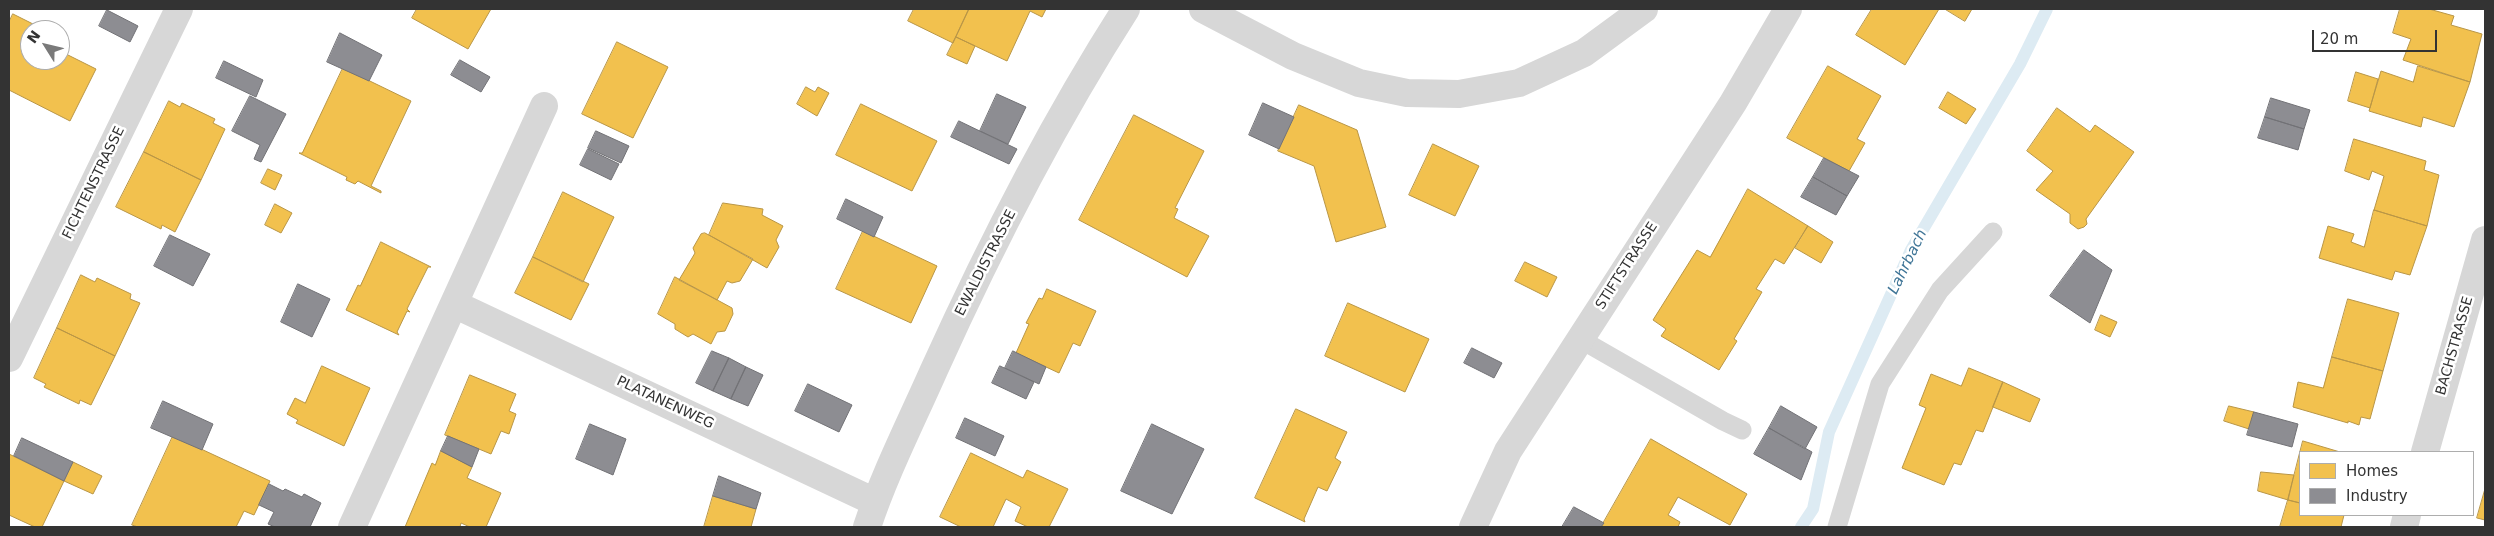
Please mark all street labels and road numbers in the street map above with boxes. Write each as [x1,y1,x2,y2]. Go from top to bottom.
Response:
street label: FICHTENSTRASSE [59,124,129,242]
street label: EWALDISTRASSE [952,207,1020,319]
street label: STIFTSTRASSE [1593,219,1661,313]
street label: BACHSTRASSE [2433,295,2477,397]
street label: PLATANENWEG [614,373,716,433]

